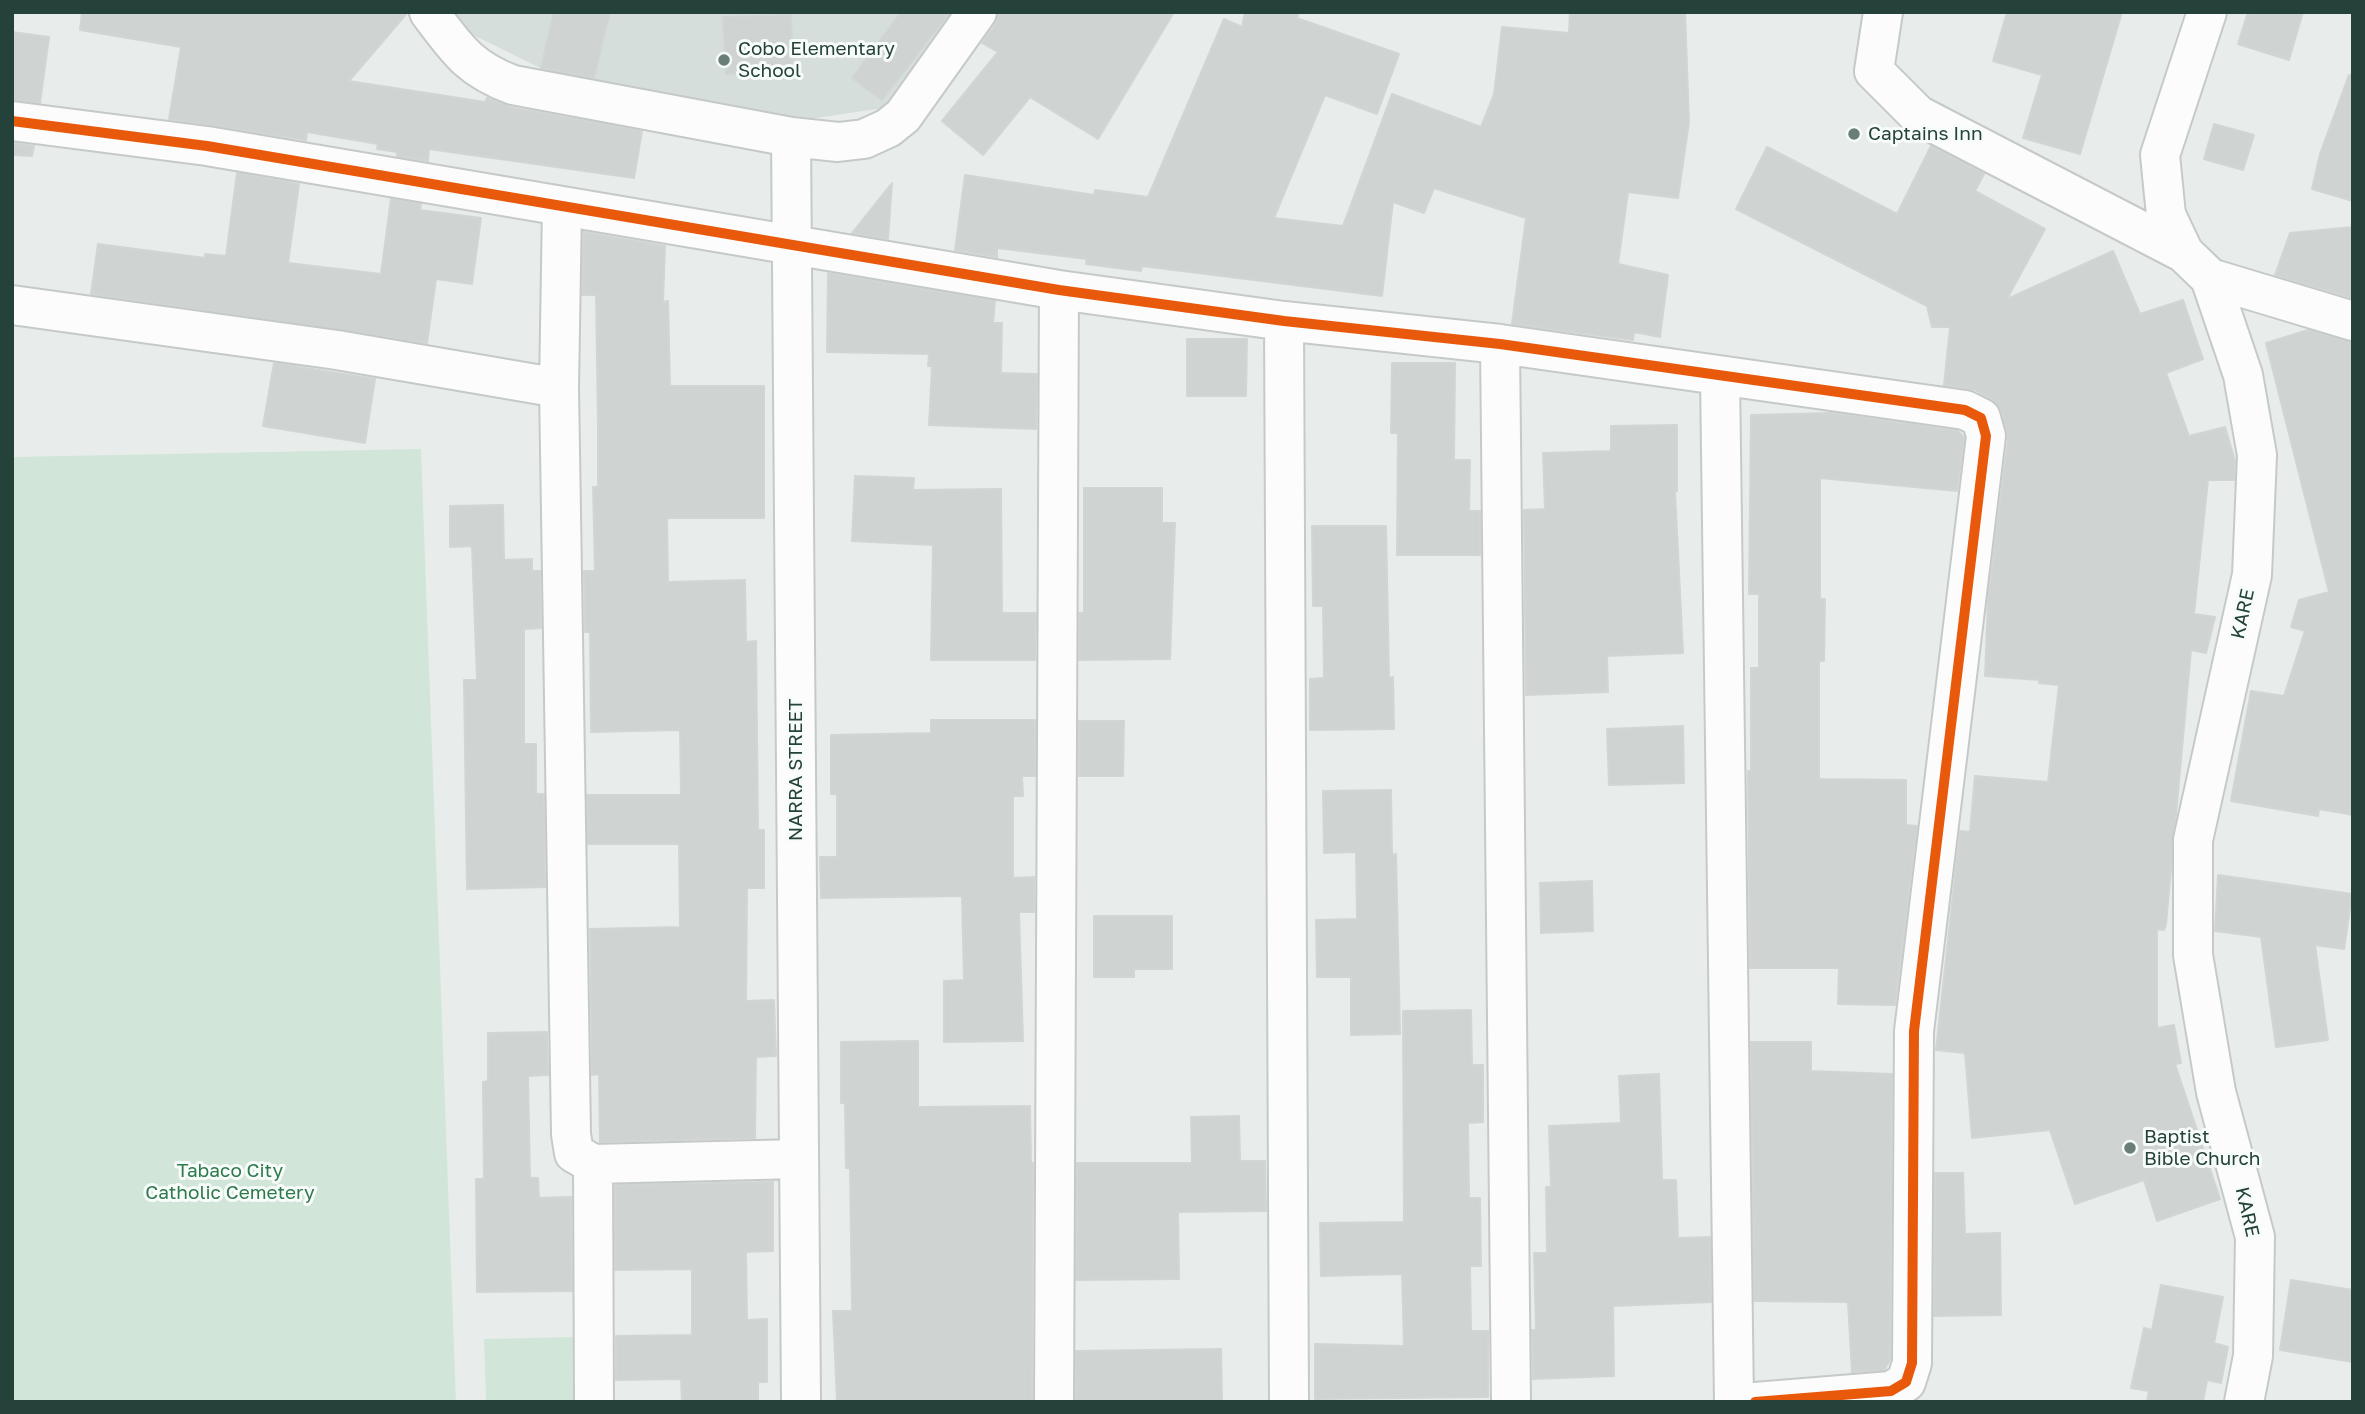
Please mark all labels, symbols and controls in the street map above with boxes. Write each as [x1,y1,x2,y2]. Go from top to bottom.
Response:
place label: Cobo Elementary School [738,38,895,82]
marker: Cobo Elementary School [716,52,732,68]
place label: Captains Inn [1868,123,1983,145]
marker: Captains Inn [1846,126,1862,142]
street label: KARE [2227,587,2259,641]
street label: NARRA STREET [785,699,807,841]
place label: Baptist Bible Church [2144,1126,2261,1170]
marker: Baptist Bible Church [2122,1140,2138,1156]
park label: Tabaco City Catholic Cemetery [145,1160,315,1204]
street label: KARE [2230,1185,2264,1239]

